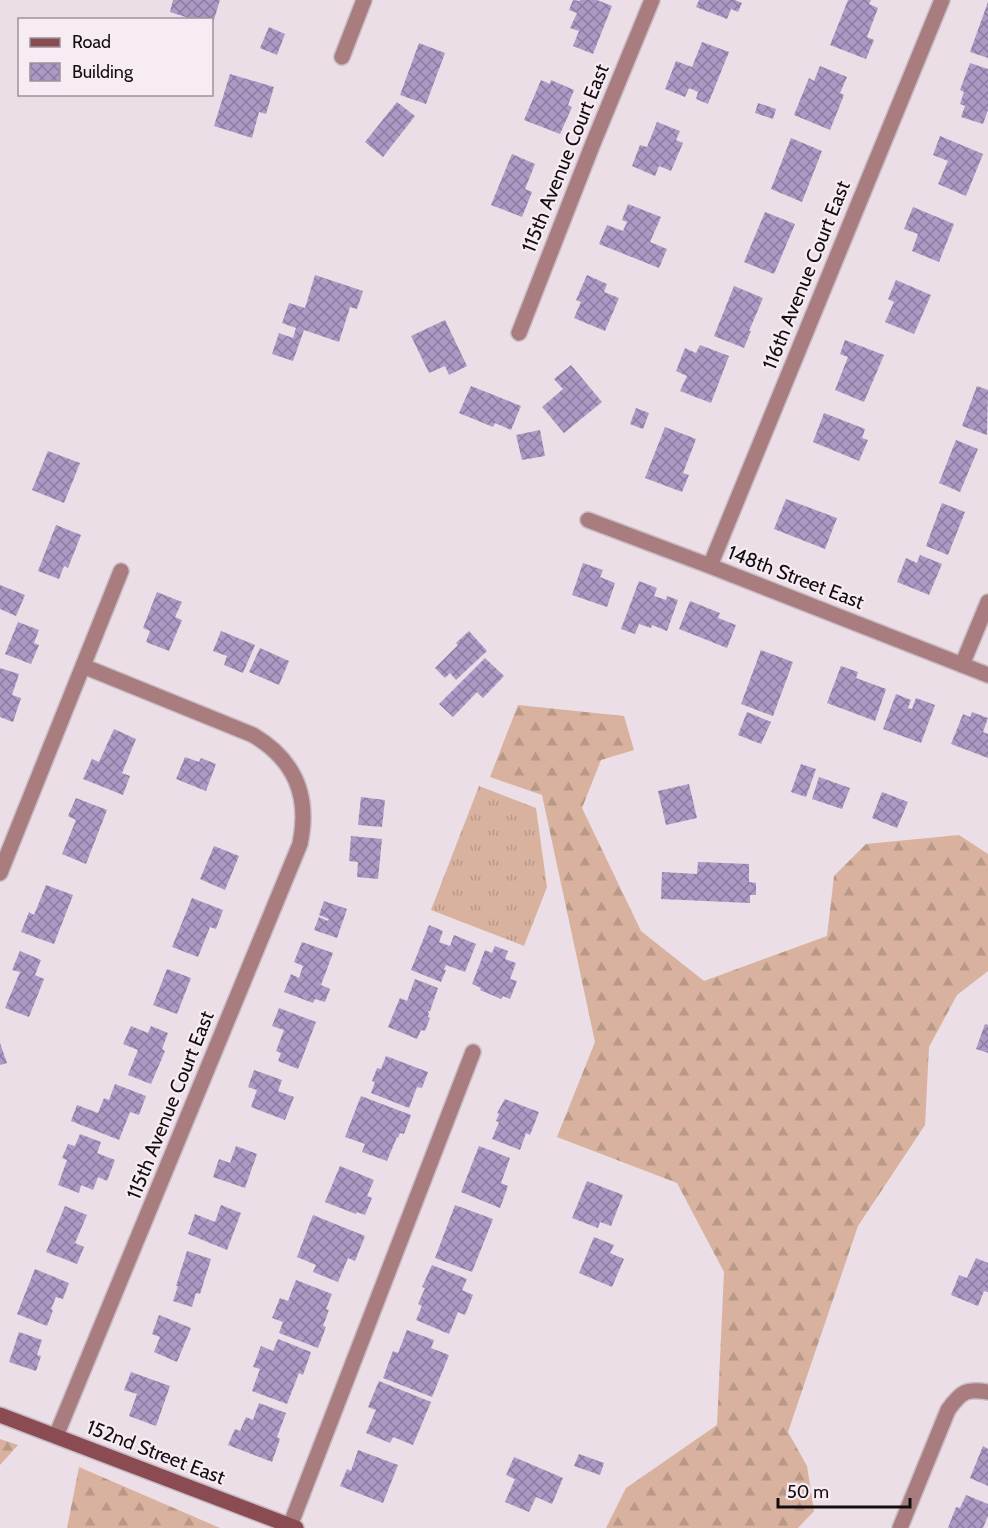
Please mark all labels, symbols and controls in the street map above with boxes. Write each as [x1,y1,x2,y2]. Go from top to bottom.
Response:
legend [18,18,213,96]
text: Road [72,31,111,53]
street label: 115th Avenue Court East [516,60,614,256]
text: Building [72,61,134,83]
street label: 116th Avenue Court East [757,177,855,373]
street label: 148th Street East [725,540,868,614]
street label: 115th Avenue Court East [121,1007,219,1203]
street label: 152nd Street East [83,1415,229,1489]
scale bar [778,1471,910,1509]
text: 50 m [787,1481,829,1503]

